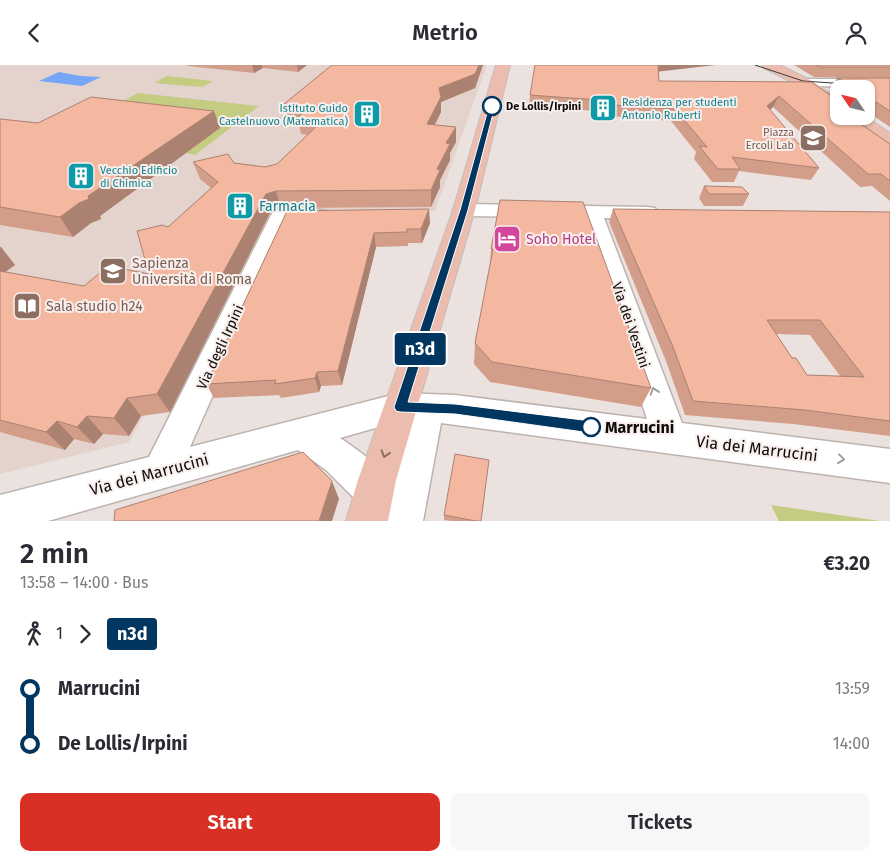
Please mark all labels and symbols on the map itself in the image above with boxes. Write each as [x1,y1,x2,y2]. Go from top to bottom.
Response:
north arrow [830,80,875,125]
building icon: Residenza per studenti Antonio Ruberti [588,93,618,123]
marker: De Lollis/Irpini [482,96,502,116]
place label: Residenza per studenti Antonio Ruberti [622,96,737,122]
building icon: Istituto Guido Castelnuovo (Matematica) [352,99,382,129]
place label: De Lollis/Irpini [506,100,581,113]
place label: Istituto Guido Castelnuovo (Matematica) [219,102,348,128]
school or university icon: Piazza Ercoli Lab [798,123,828,153]
place label: Piazza Ercoli Lab [746,126,794,152]
building icon: Vecchio Edificio di Chimica [66,161,96,191]
place label: Vecchio Edificio di Chimica [100,164,177,190]
building icon: Farmacia [225,191,255,221]
place label: Farmacia [259,198,316,215]
hotel icon: Soho Hotel [492,224,522,254]
place label: Soho Hotel [526,231,596,248]
place label: Sapienza Università di Roma [132,255,252,288]
school or university icon: Sapienza Università di Roma [98,256,128,286]
street label: Via dei Vestini [608,280,653,370]
library icon: Sala studio h24 [12,291,42,321]
place label: Sala studio h24 [46,298,143,315]
street label: Via degli Irpini [193,302,248,393]
line badge: n3d [391,333,449,365]
one-way arrow [650,387,660,396]
marker: Marrucini [581,417,601,437]
place label: Marrucini [605,418,674,437]
street label: Via dei Marrucini [695,432,819,465]
street label: Via dei Marrucini [88,449,211,499]
one-way arrow [381,449,391,457]
one-way arrow [837,453,845,464]

